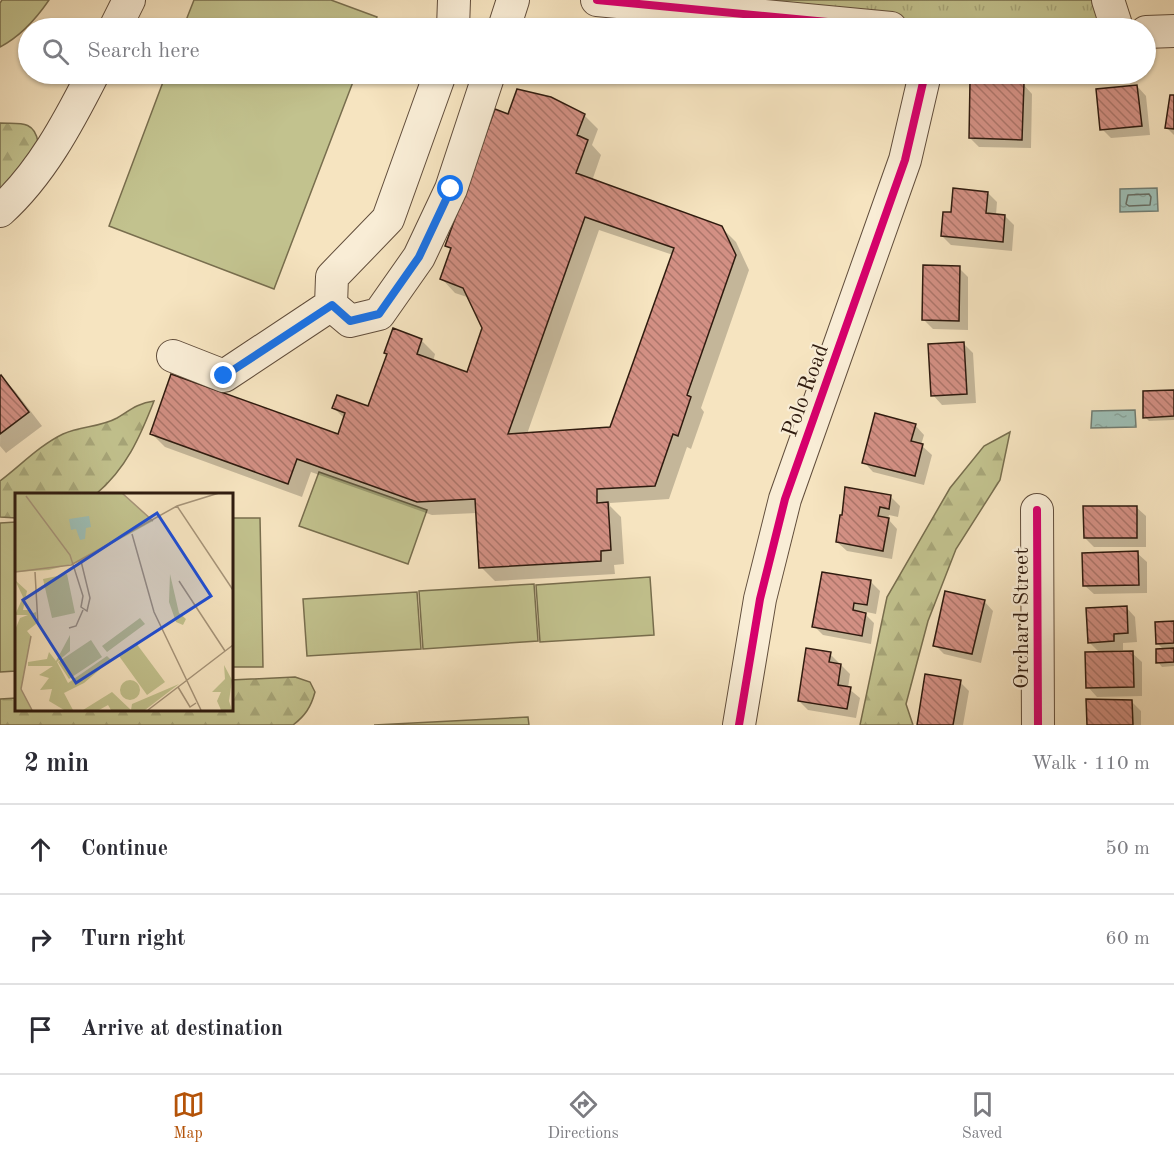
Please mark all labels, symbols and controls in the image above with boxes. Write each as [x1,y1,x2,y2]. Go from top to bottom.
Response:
search box [18,18,1156,84]
icon: search [39,35,72,68]
text: Search here [87,40,200,62]
route start [437,175,463,201]
street label: Polo Road [779,341,833,440]
route end [210,362,236,388]
inset map [15,493,232,710]
street label: Orchard Street [1011,547,1033,689]
text: 2 min [24,751,89,777]
text: Walk · 110 m [1031,754,1150,774]
icon: ahead [24,833,57,866]
text: Continue [81,838,168,860]
text: 50 m [1105,839,1150,859]
icon: right [24,923,57,956]
text: Turn right [81,928,185,950]
text: 60 m [1105,929,1150,949]
icon: arrive [24,1013,57,1046]
text: Arrive at destination [81,1018,283,1040]
tab: Map [172,1088,205,1144]
tab: Directions [548,1088,619,1144]
tab: Saved [962,1088,1002,1144]

